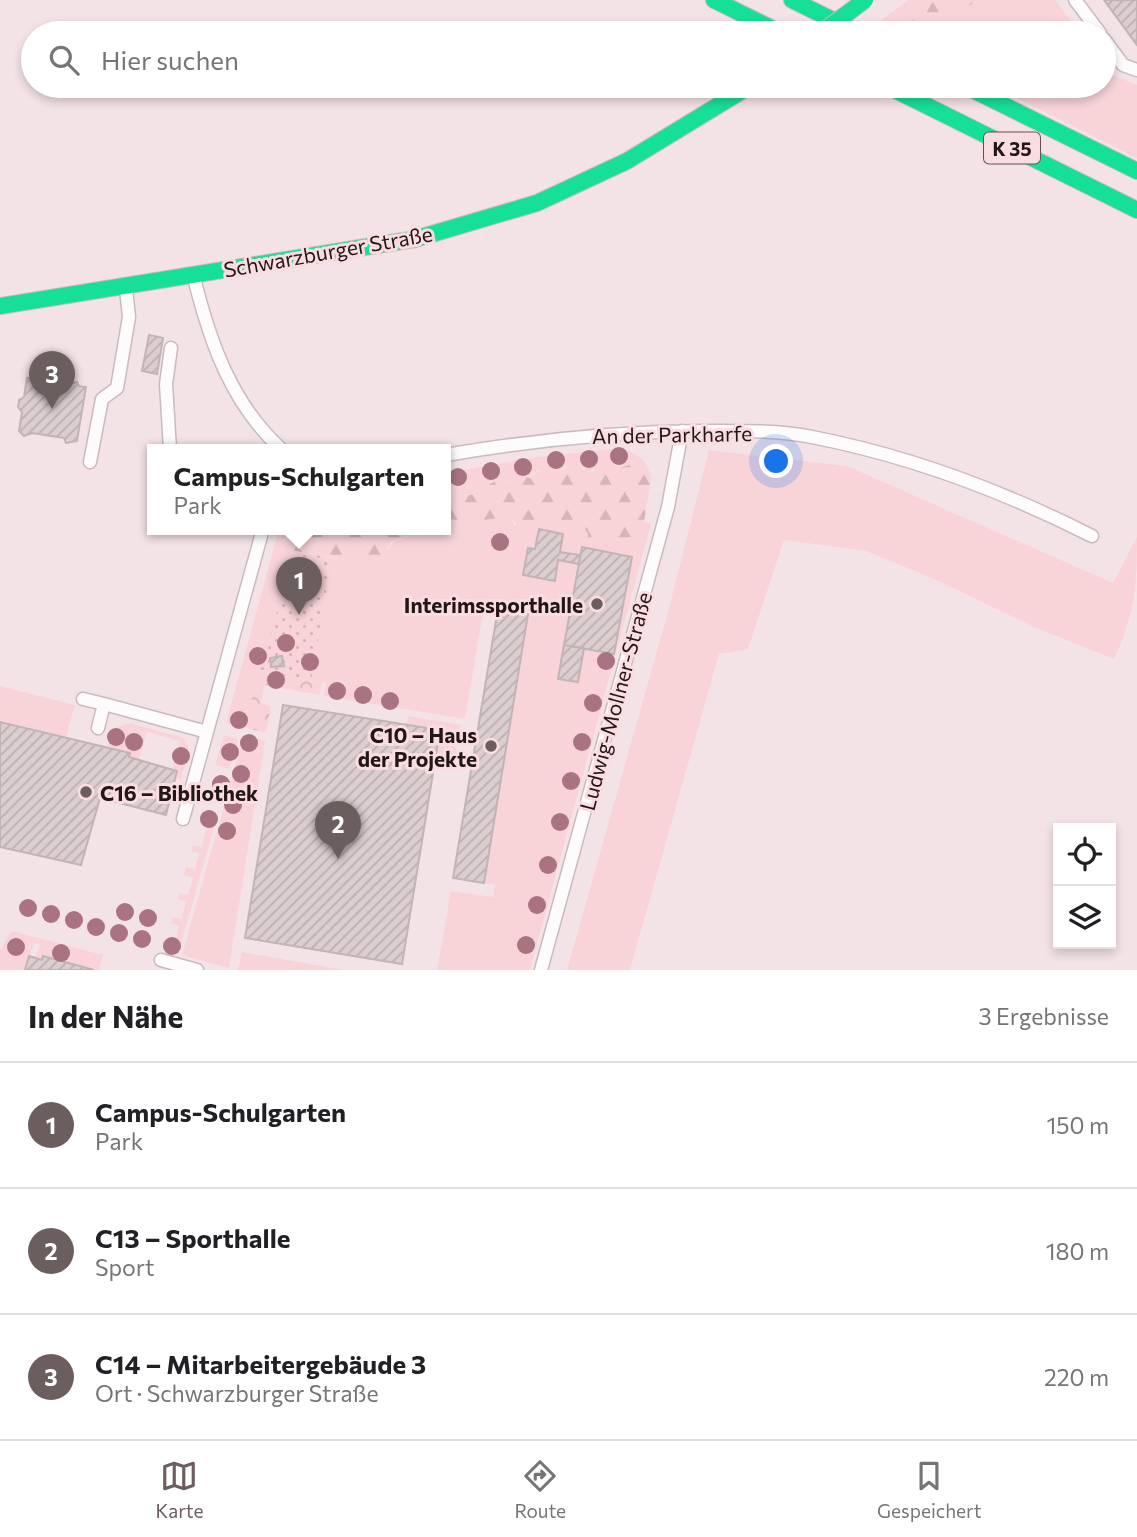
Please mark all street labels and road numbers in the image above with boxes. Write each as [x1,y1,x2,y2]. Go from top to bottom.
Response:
road number: K 35 [984,132,1040,164]
street label: Schwarzburger Straße [222,220,434,282]
street label: An der Parkharfe [592,420,752,448]
street label: Ludwig-Mollner-Straße [574,589,656,813]

